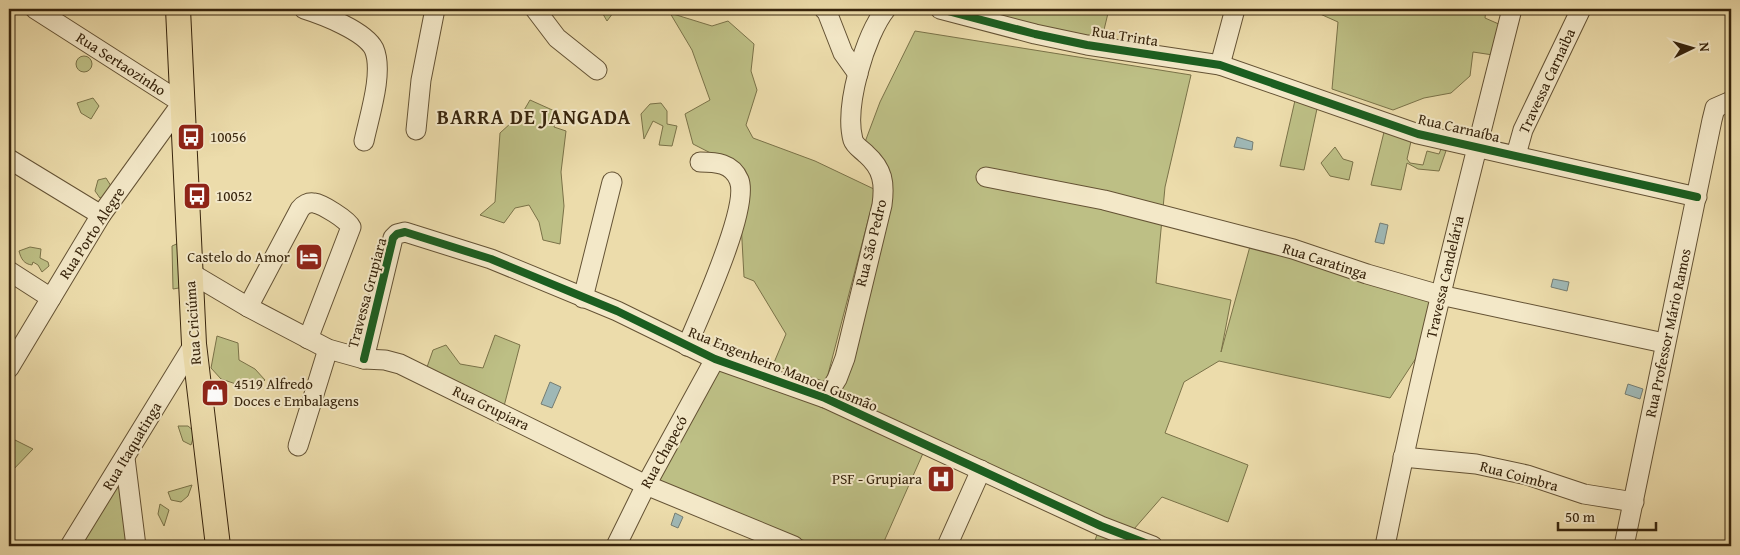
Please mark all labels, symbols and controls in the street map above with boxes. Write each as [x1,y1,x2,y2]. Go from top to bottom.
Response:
street label: Rua Trinta [1090,20,1160,51]
north arrow [1668,22,1718,72]
street label: Travessa Carnaiba [1513,25,1580,137]
street label: Rua Sertaozinho [72,27,170,101]
text: N [1695,41,1715,53]
district label: BARRA DE JANGADA [437,102,631,131]
street label: Rua Carnaíba [1416,108,1502,147]
bus stop icon: 10056 [176,122,206,152]
place label: 10056 [210,126,246,147]
bus stop icon: 10052 [182,181,212,211]
street label: Rua Porto Alegre [54,183,129,283]
place label: 10052 [216,185,252,206]
street label: Rua São Pedro [850,197,892,289]
street label: Travessa Candelária [1420,213,1469,340]
street label: Travessa Grupiara [342,235,391,350]
street label: Rua Caratinga [1280,237,1370,284]
hotel icon: Castelo do Amor [294,242,324,272]
place label: Castelo do Amor [187,246,290,267]
street label: Rua Professor Mário Ramos [1639,247,1696,419]
street label: Rua Criciúma [179,280,206,366]
street label: Rua Engenheiro Manoel Gusmão [685,321,881,416]
place label: 4519 Alfredo Doces e Embalagens [234,373,359,411]
shop icon: 4519 Alfredo Doces e Embalagens [200,378,230,408]
street label: Rua Grupiara [449,380,533,435]
street label: Rua Itaquatinga [97,398,166,494]
street label: Rua Chapecó [635,411,692,492]
street label: Rua Coimbra [1478,455,1561,496]
hospital icon: PSF - Grupiara [926,464,956,494]
place label: PSF - Grupiara [832,468,922,489]
scale bar [1558,500,1655,532]
text: 50 m [1565,506,1596,527]

